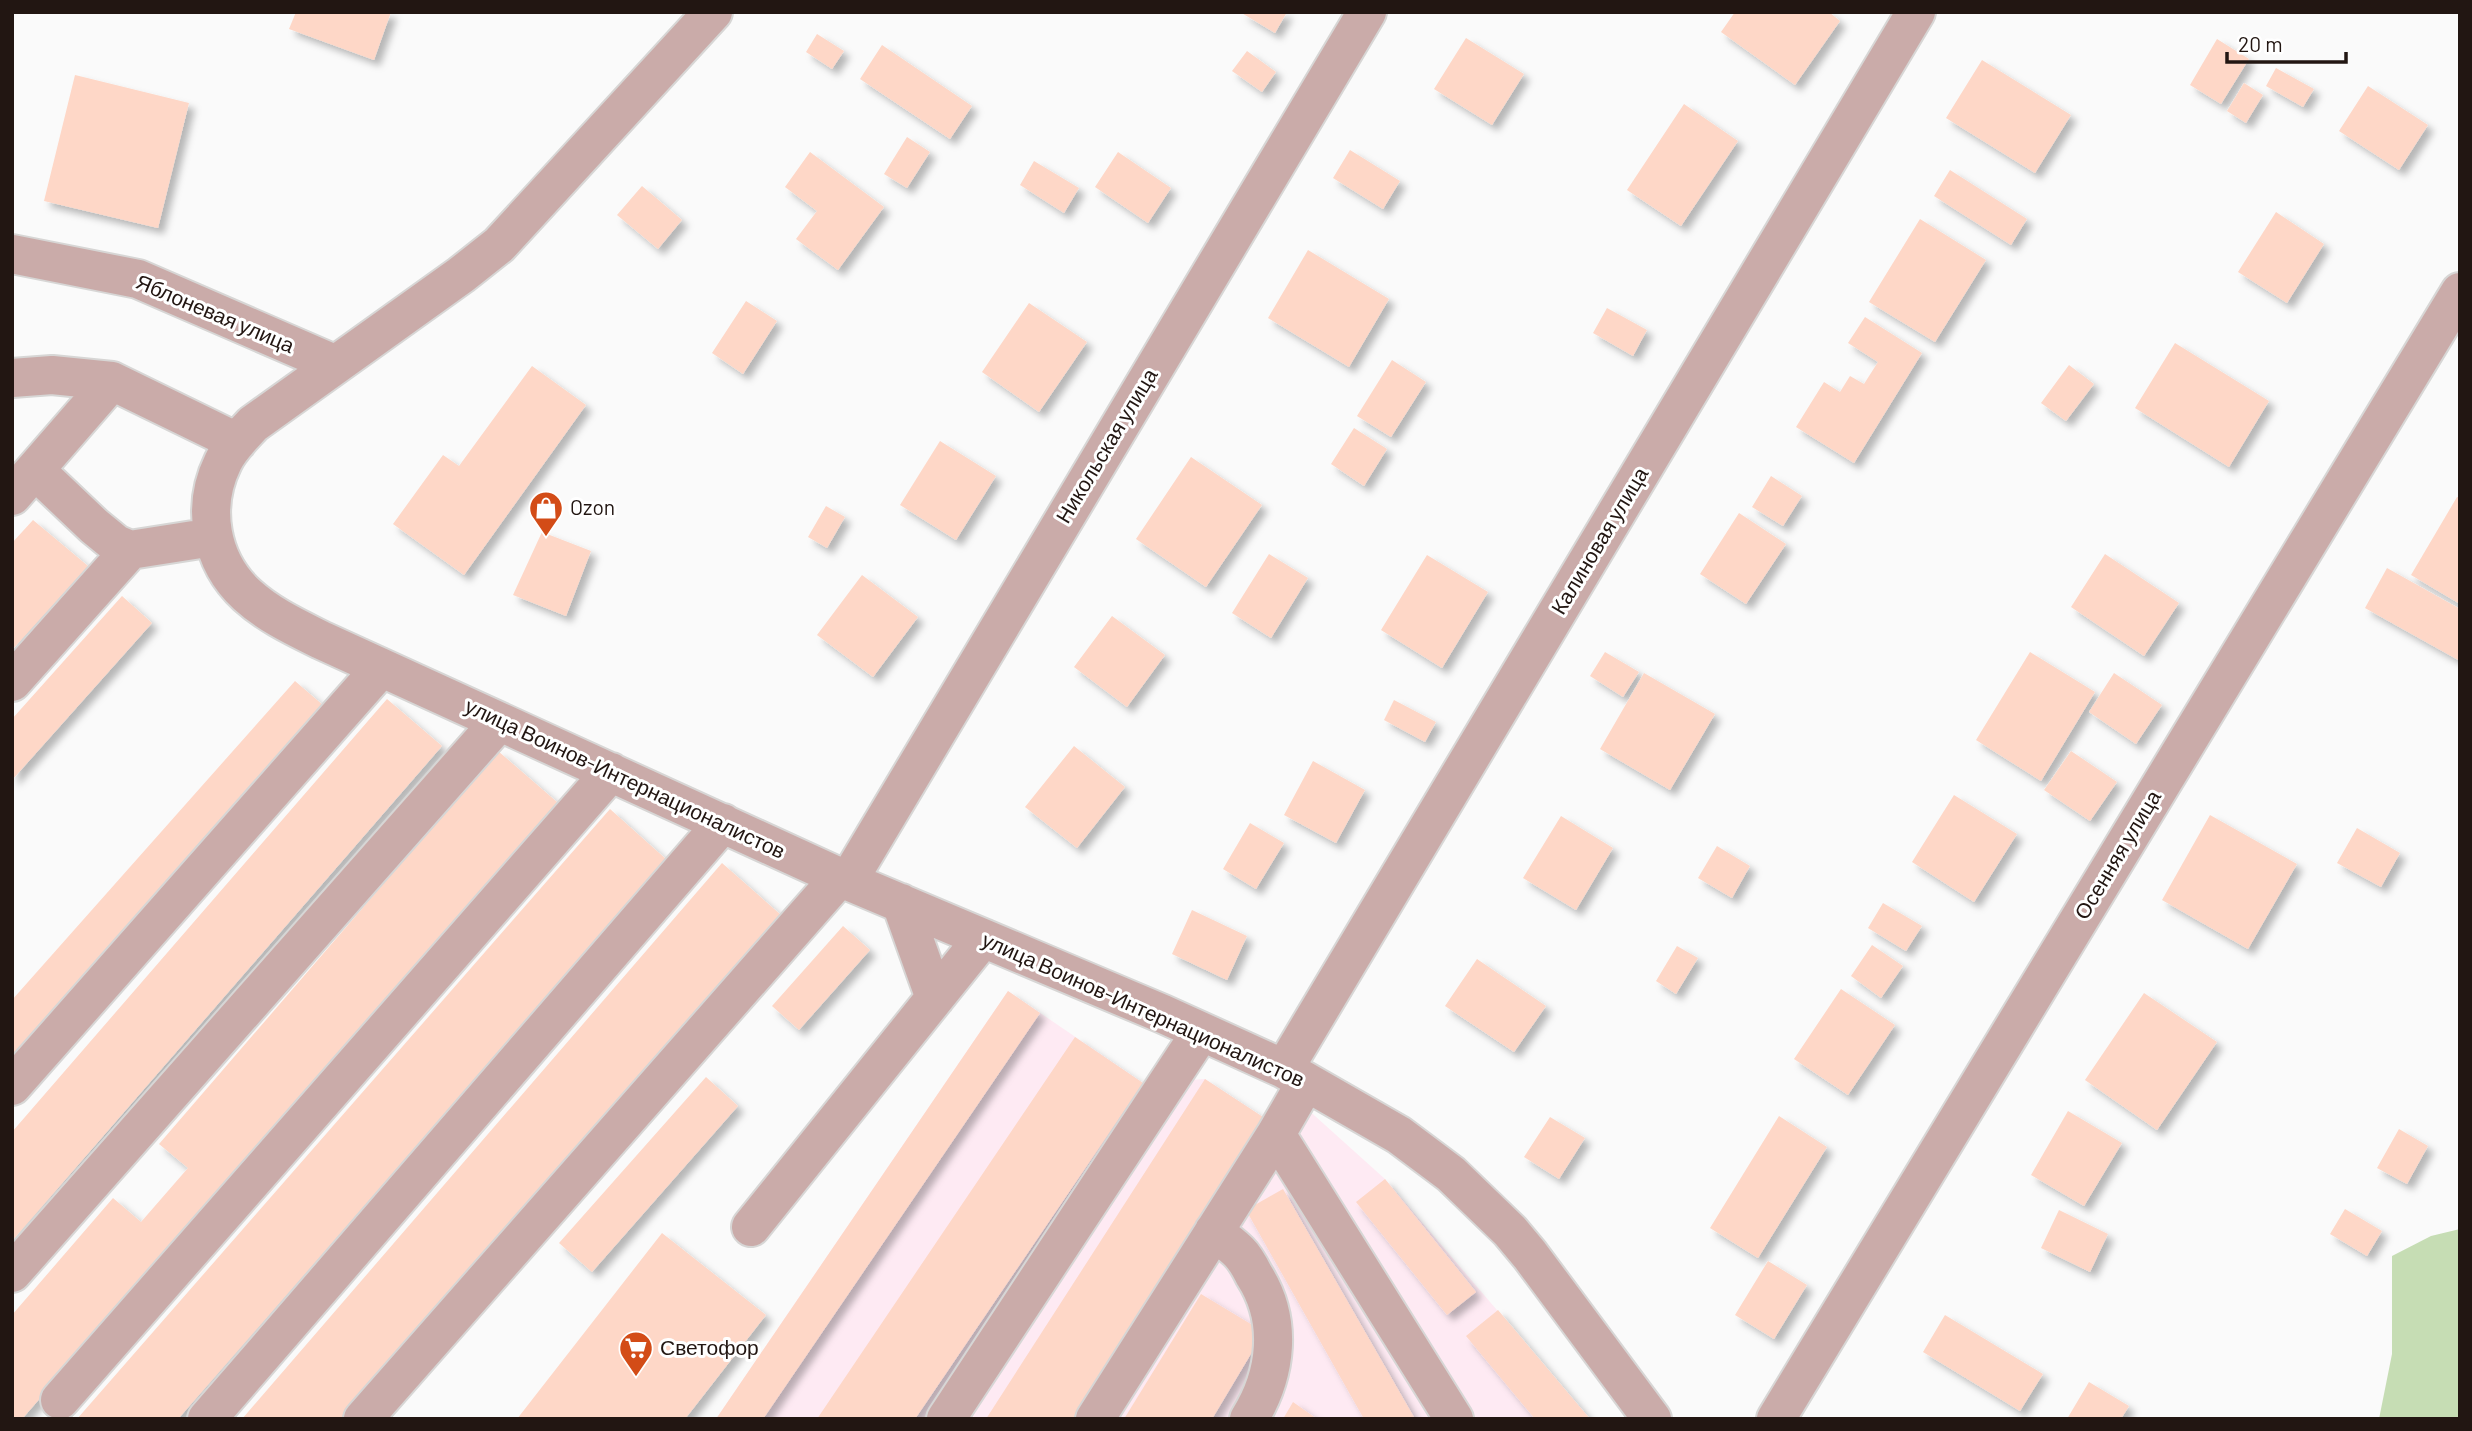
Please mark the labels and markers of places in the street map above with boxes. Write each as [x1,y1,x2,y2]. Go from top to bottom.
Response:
shop icon: Ozon [527,489,565,538]
place label: Ozon [570,494,615,519]
supermarket icon: Светофор [617,1329,655,1378]
place label: Светофор [660,1334,759,1359]

